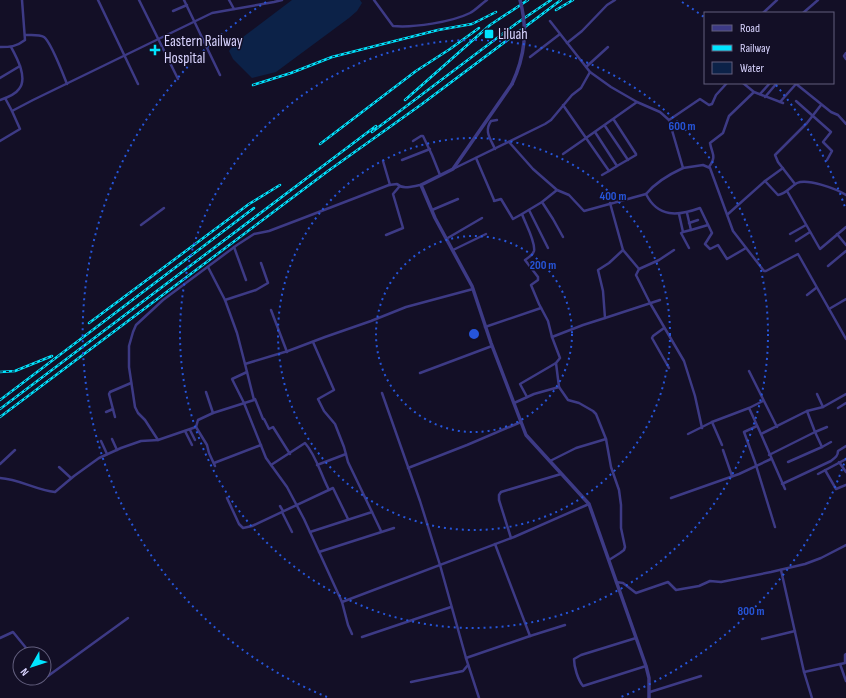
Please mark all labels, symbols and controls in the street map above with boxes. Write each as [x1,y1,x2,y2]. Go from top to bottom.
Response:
legend [704,12,834,84]
text: Road [740,21,760,36]
place label: Liluah [498,25,528,44]
marker: Liluah [483,28,495,40]
place label: Eastern Railway Hospital [164,32,243,68]
text: Railway [740,41,771,56]
marker: Eastern Railway Hospital [149,44,161,56]
text: Water [740,61,764,76]
text: 600 m [669,119,695,134]
text: 400 m [600,189,626,204]
text: 200 m [530,258,556,273]
centre of rings [467,327,481,341]
text: 800 m [738,604,764,619]
north arrow [12,646,52,686]
text: N [18,666,32,678]

